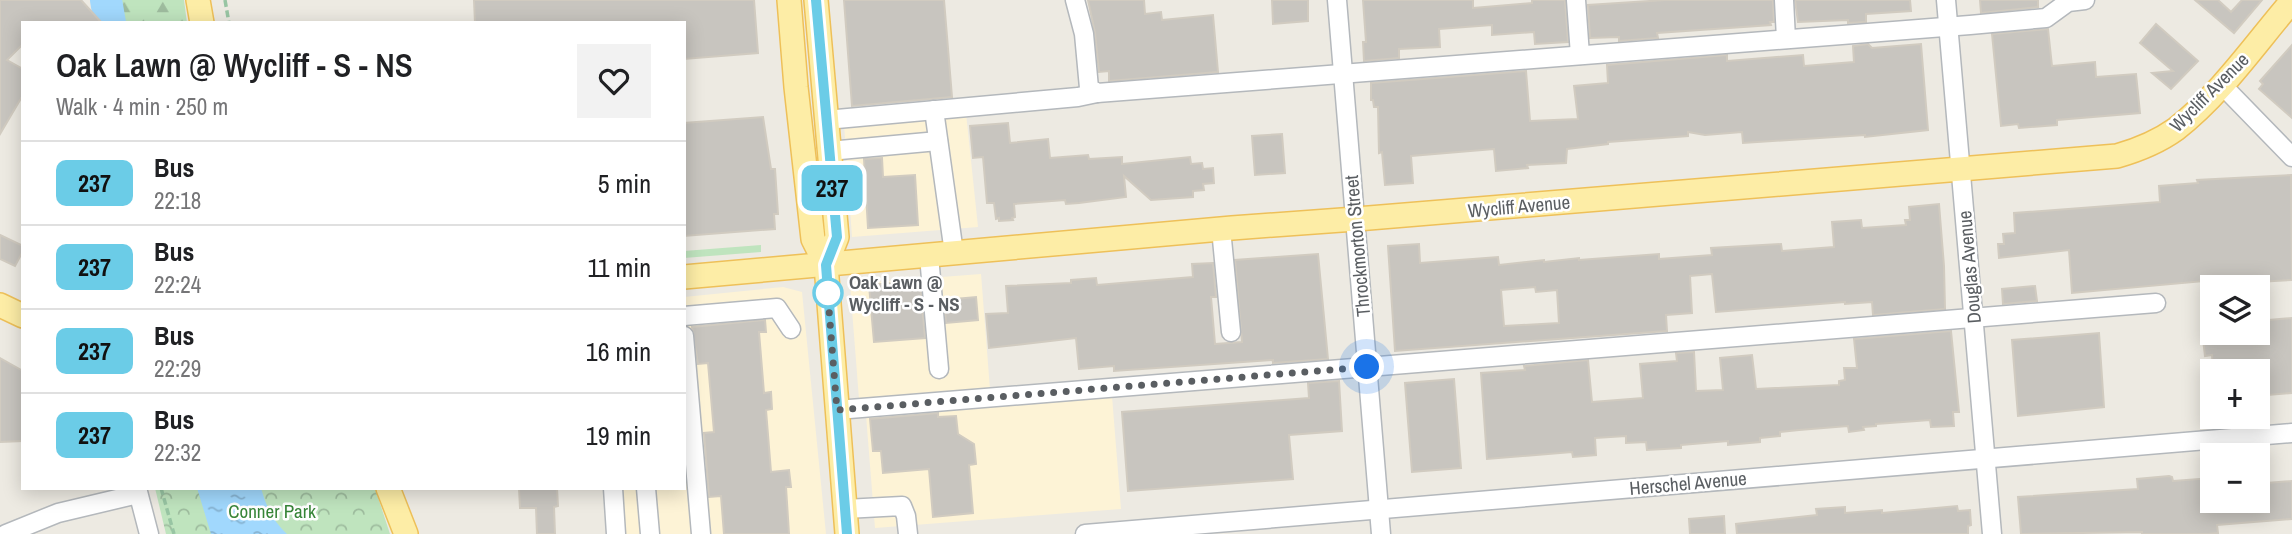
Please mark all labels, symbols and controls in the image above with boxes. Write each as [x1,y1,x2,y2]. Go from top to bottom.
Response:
text: Oak Lawn @ Wycliff - S - NS [56,43,413,87]
button: heart [577,44,651,118]
street label: Wycliff Avenue [2164,47,2254,137]
text: Walk · 4 min · 250 m [56,91,228,122]
text: Bus [154,150,194,185]
line badge: 237 [792,165,872,211]
text: 5 min [598,166,651,201]
text: 237 [78,167,111,199]
text: 237 [816,172,848,204]
street label: Throckmorton Street [1338,173,1376,318]
text: 22:18 [154,185,201,216]
street label: Wycliff Avenue [1467,189,1571,223]
street label: Douglas Avenue [1951,209,1987,325]
text: Bus [154,234,194,269]
text: 11 min [587,250,651,285]
text: 237 [78,251,111,283]
text: 22:24 [154,269,201,300]
place label: Oak Lawn @ Wycliff - S - NS [849,269,960,317]
map controls [2200,275,2270,513]
button: layers [2200,275,2270,345]
marker: Oak Lawn @ Wycliff - S - NS [813,278,843,308]
text: Bus [154,318,194,353]
text: 16 min [586,334,651,369]
text: 237 [78,335,111,367]
your location [1349,349,1384,384]
text: 22:29 [154,353,201,384]
button: + [2200,359,2270,429]
text: Bus [154,402,194,437]
text: 19 min [586,418,651,453]
text: 237 [78,419,111,451]
text: 22:32 [154,437,201,468]
button: − [2200,443,2270,513]
street label: Herschel Avenue [1628,465,1748,501]
park label: Conner Park [228,498,316,524]

